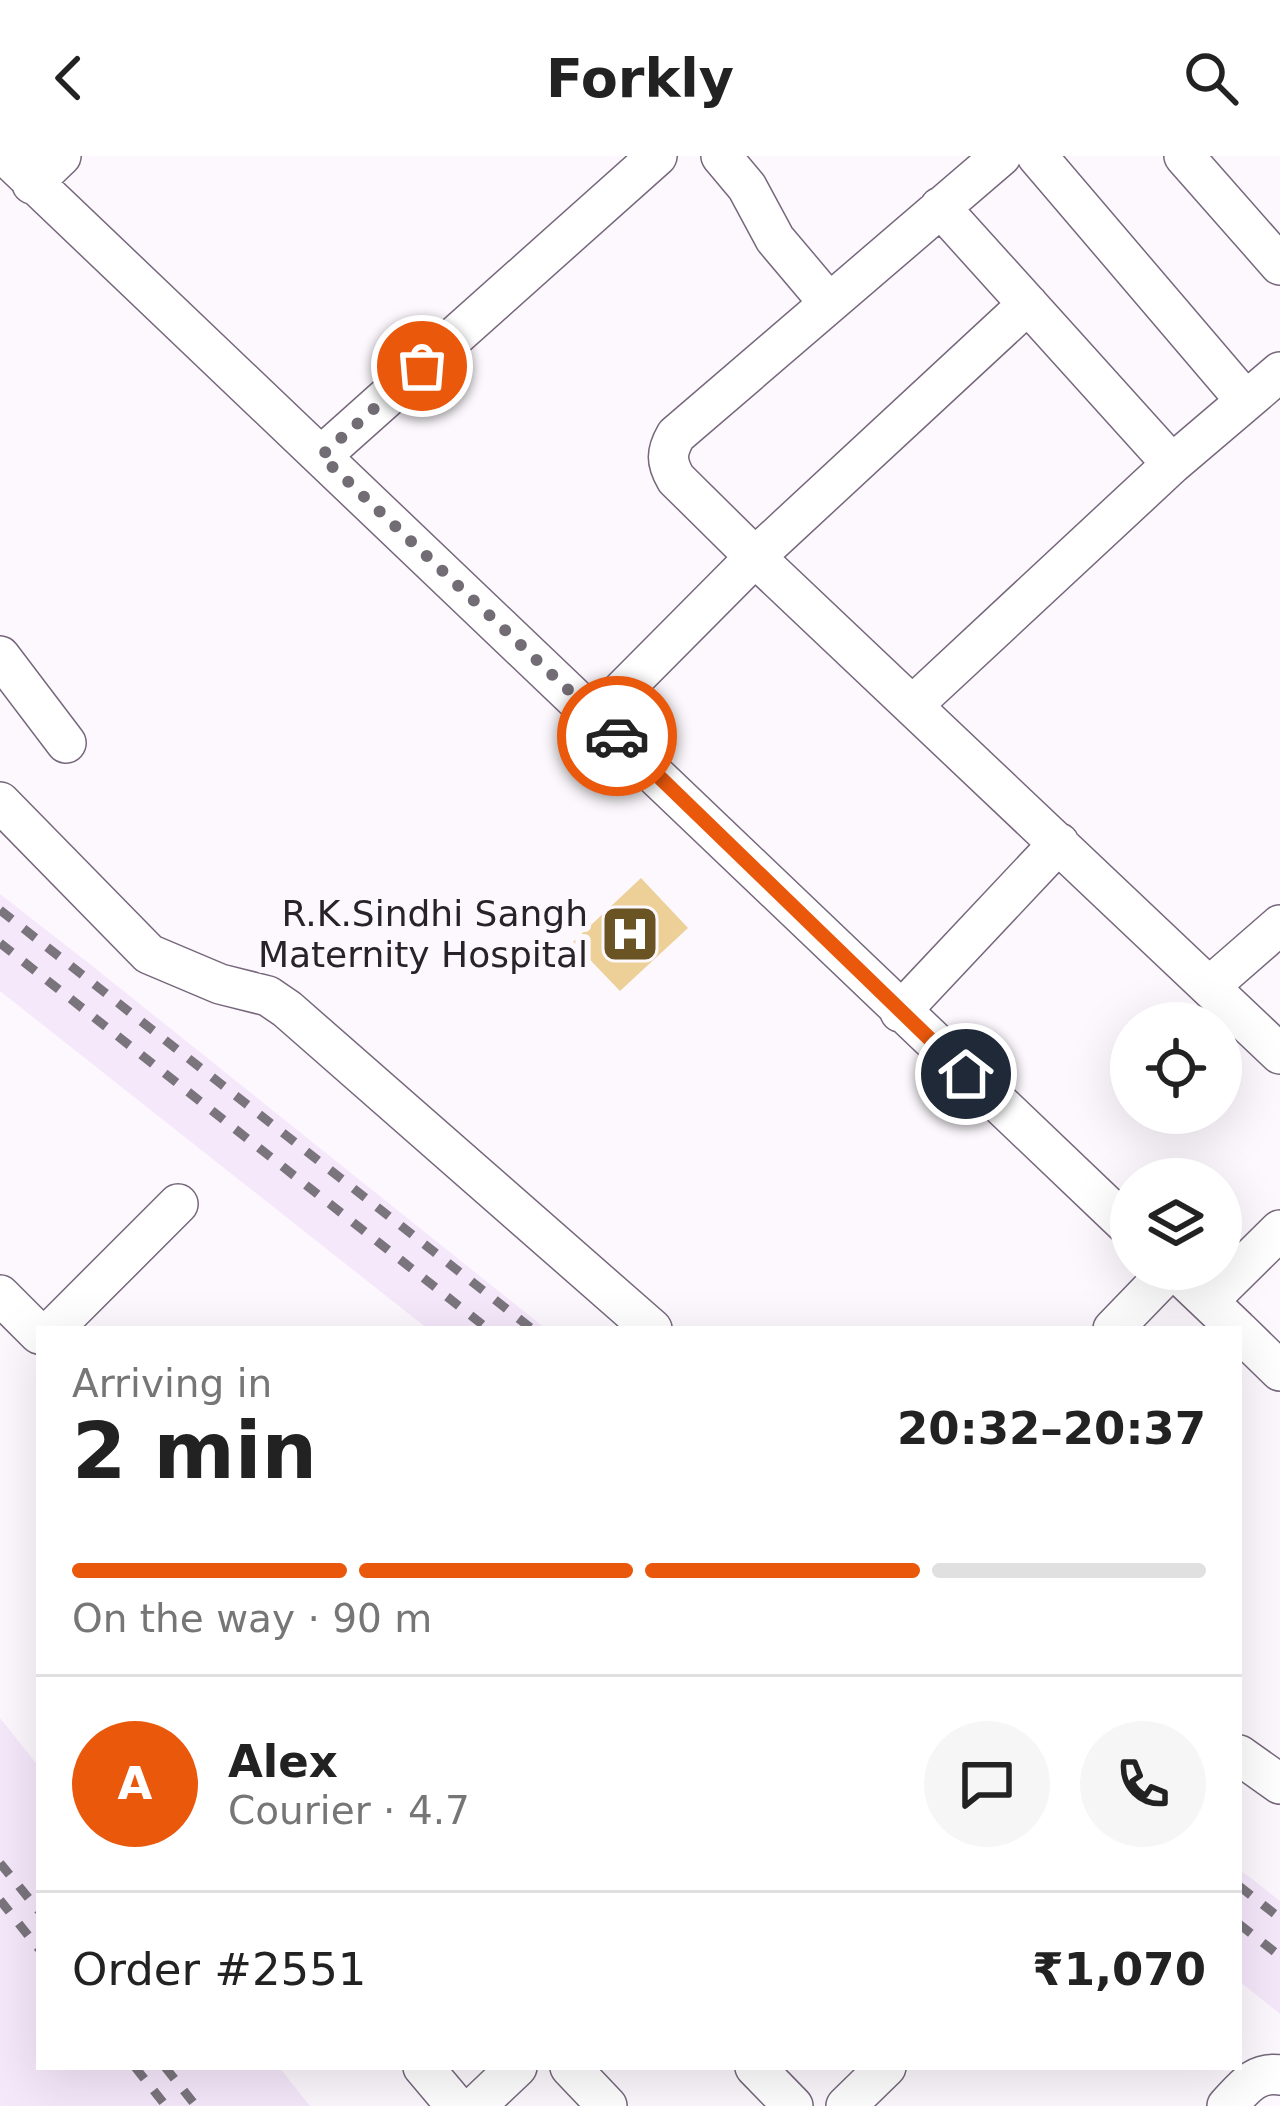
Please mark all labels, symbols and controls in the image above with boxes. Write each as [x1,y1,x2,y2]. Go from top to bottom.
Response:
icon: back [36,45,102,111]
icon: search [1178,45,1244,111]
text: Forkly [546,47,734,110]
pin [371,315,473,417]
icon: bag [389,333,455,399]
courier [557,676,677,796]
icon: car [584,703,650,769]
place label: R.K.Sindhi Sangh Maternity Hospital [258,893,588,975]
hospital icon: R.K.Sindhi Sangh Maternity Hospital [599,903,661,965]
map controls [1110,1002,1242,1290]
button: locate [1110,1002,1242,1134]
pin [915,1023,1017,1125]
icon: home [933,1041,999,1107]
button: layers [1110,1158,1242,1290]
text: Arriving in [72,1361,272,1406]
text: 20:32–20:37 [897,1402,1206,1455]
text: 2 min [72,1406,317,1496]
text: On the way · 90 m [72,1596,432,1641]
button: chat [924,1721,1050,1847]
button: phone [1080,1721,1206,1847]
text: Alex [228,1735,338,1788]
text: A [118,1757,152,1810]
text: Courier · 4.7 [228,1788,470,1833]
text: Order #2551 [72,1943,366,1996]
text: ₹1,070 [1032,1943,1206,1996]

